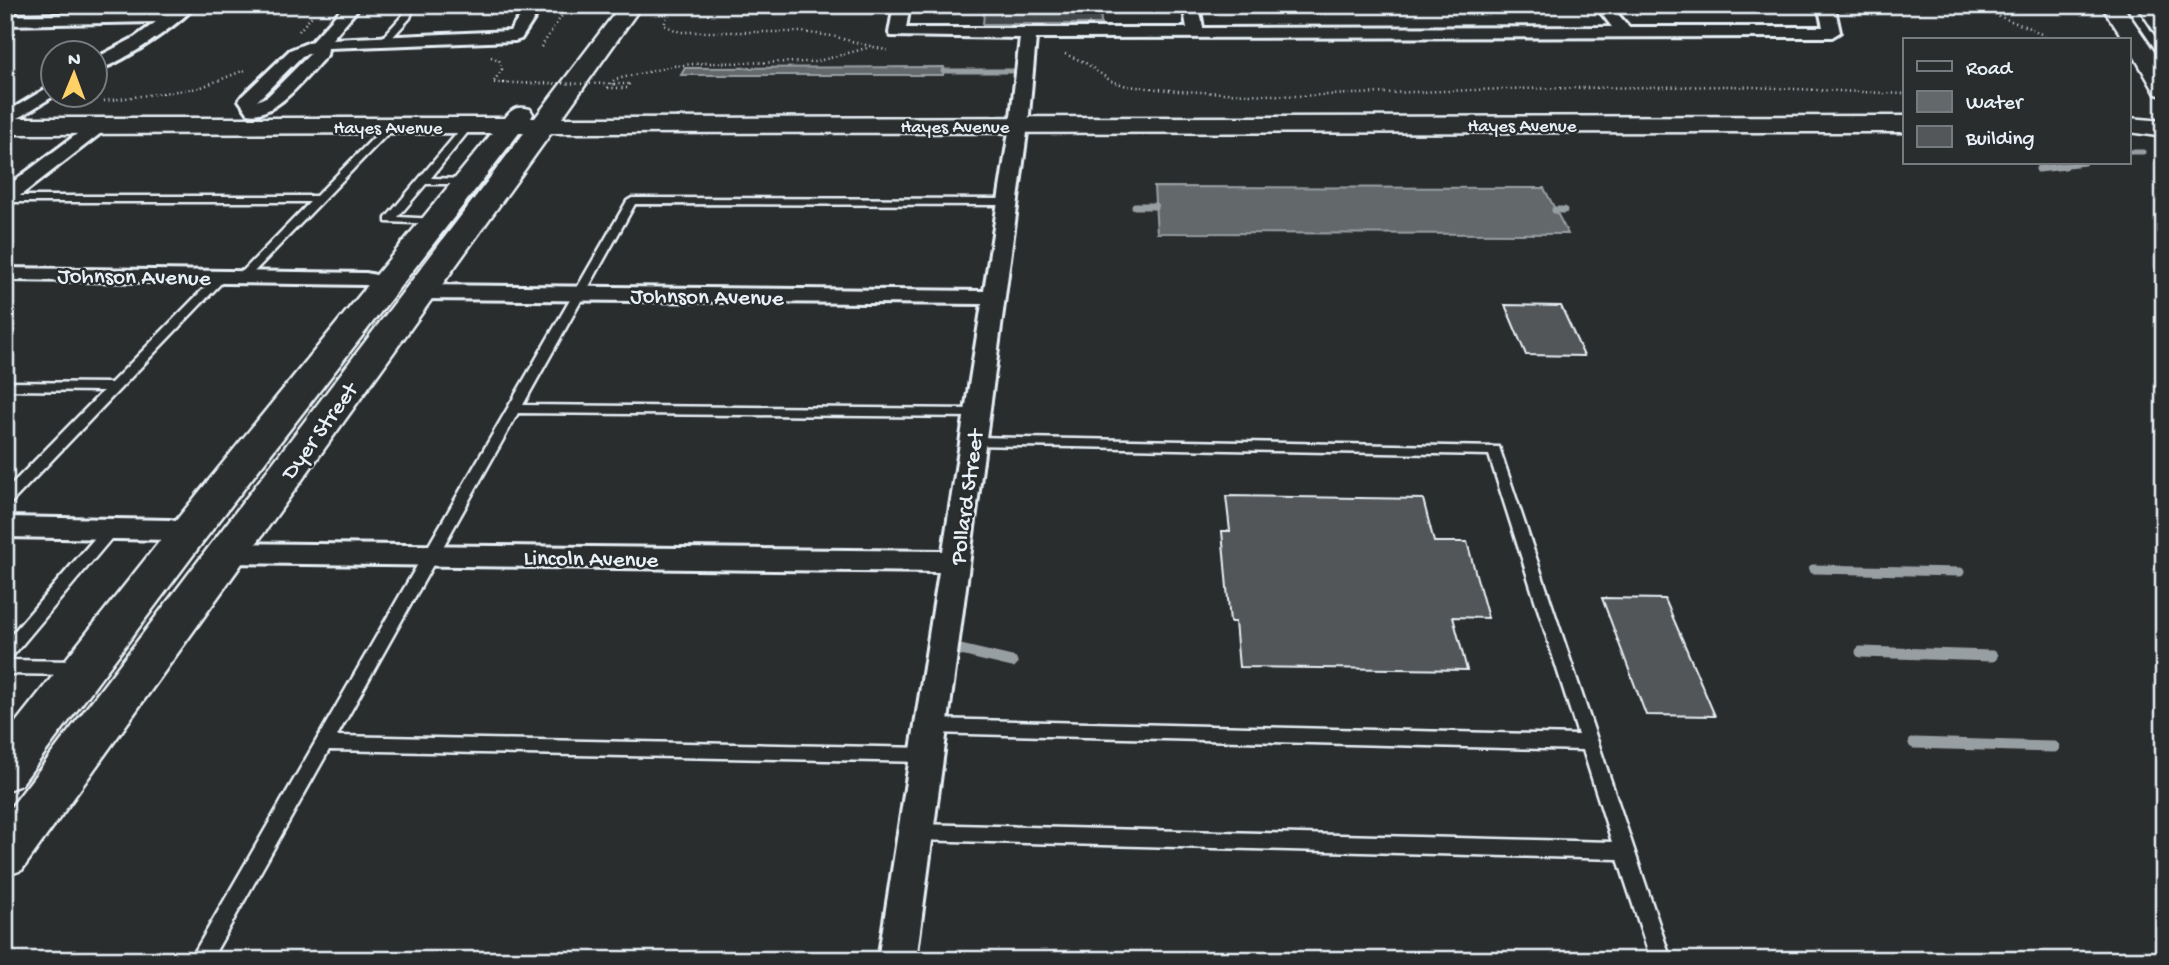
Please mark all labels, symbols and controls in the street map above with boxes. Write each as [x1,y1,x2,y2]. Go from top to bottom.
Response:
north arrow [38,38,108,108]
legend [1903,38,2130,164]
text: N [68,49,81,72]
text: Road [1966,58,2014,83]
text: Water [1966,92,2024,117]
street label: Hayes Avenue [1467,116,1577,139]
street label: Hayes Avenue [900,117,1010,140]
street label: Hayes Avenue [333,118,443,141]
text: Building [1965,128,2035,153]
street label: Johnson Avenue [57,264,212,293]
street label: Johnson Avenue [630,284,785,313]
street label: Dyer Street [275,377,366,487]
street label: Pollard Street [945,427,992,568]
street label: Lincoln Avenue [523,546,660,575]

